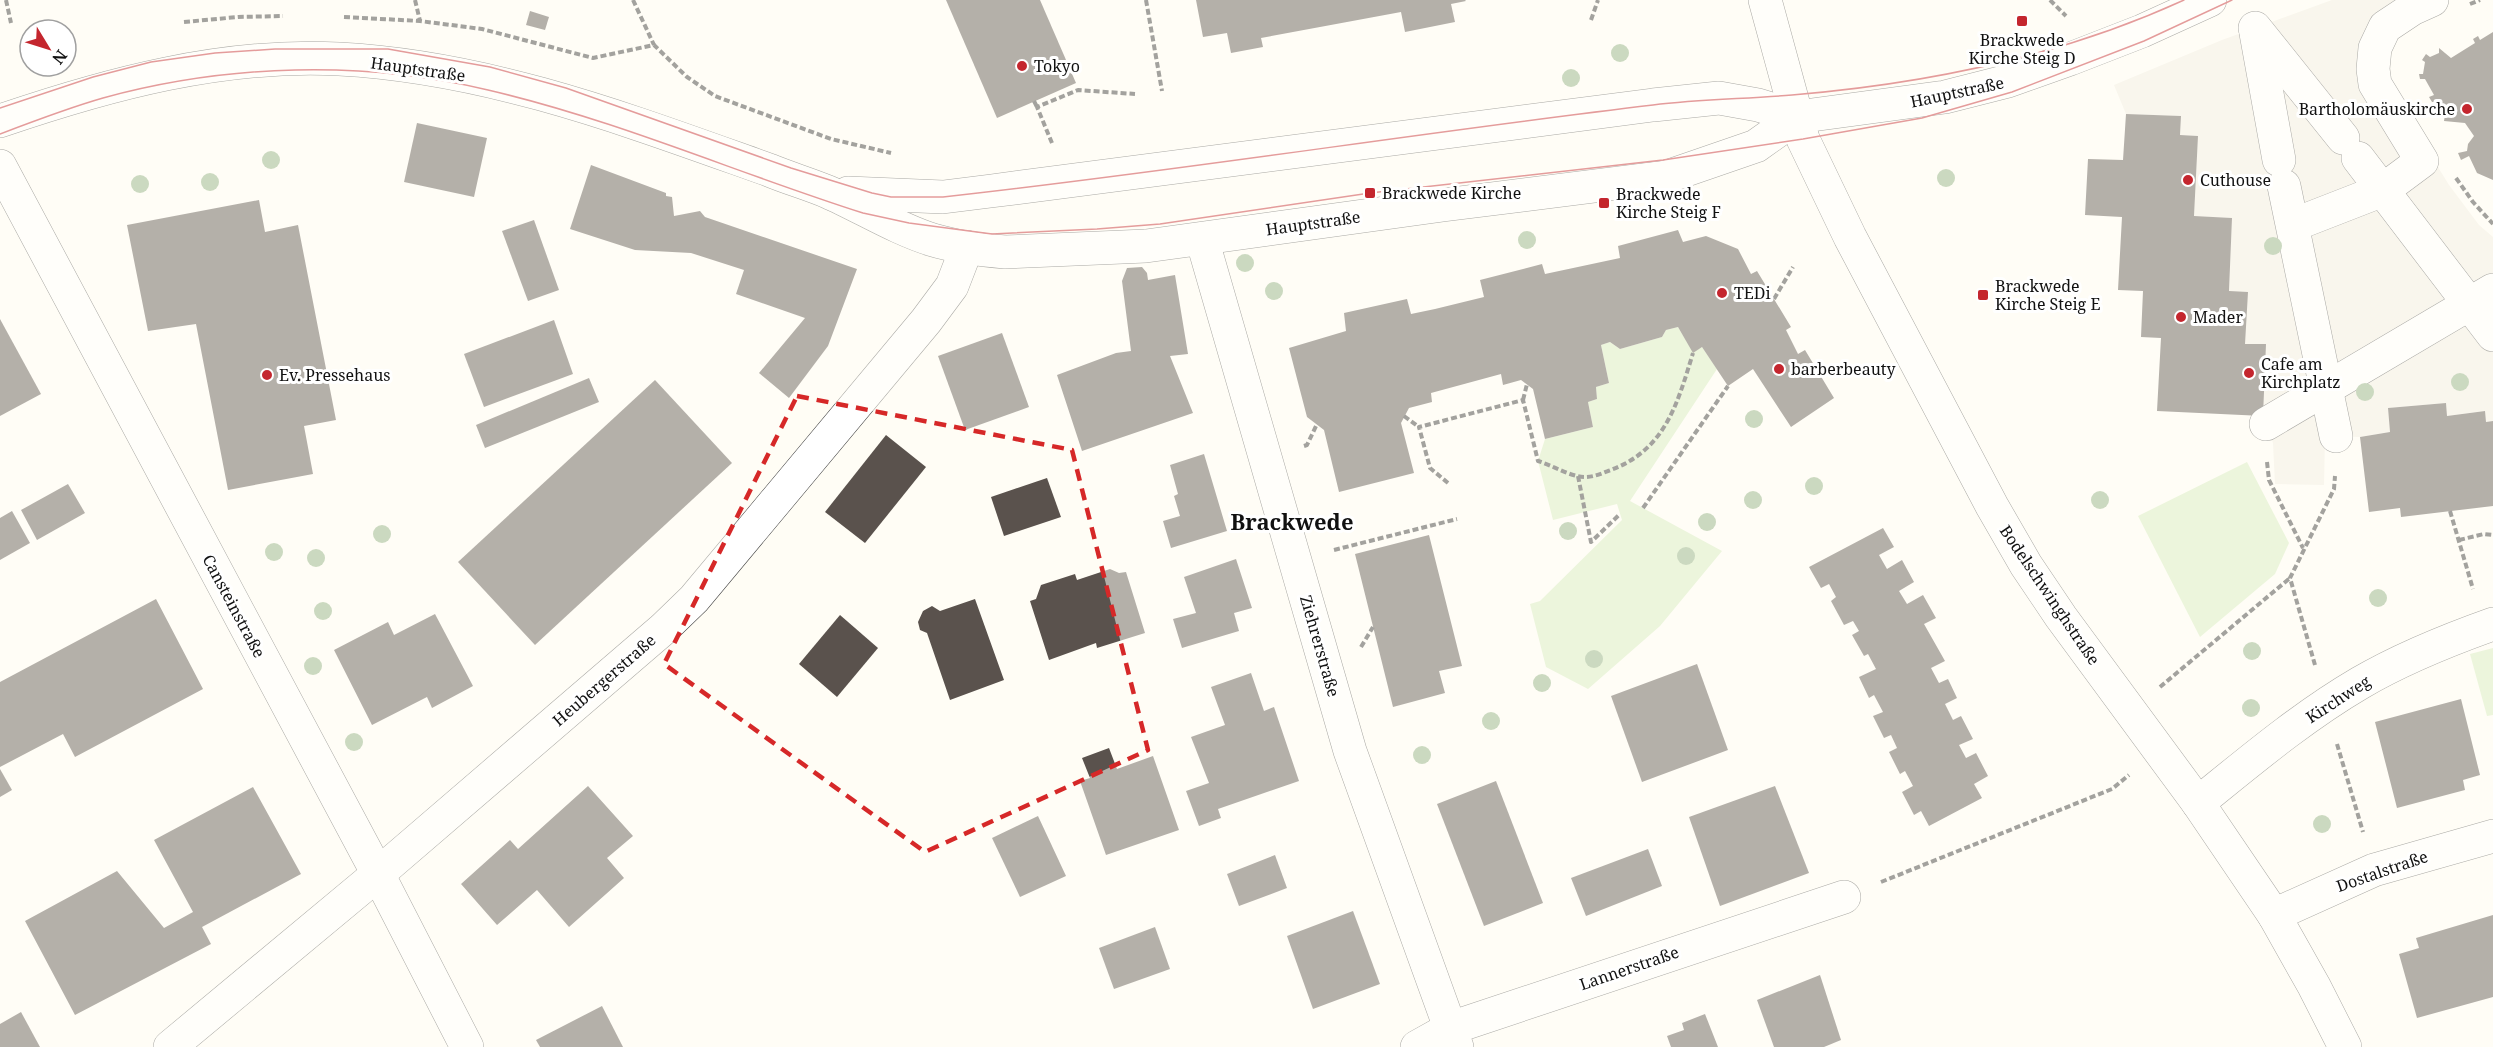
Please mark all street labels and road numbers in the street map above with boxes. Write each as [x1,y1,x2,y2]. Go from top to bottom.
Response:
street label: Hauptstraße [369,51,467,87]
street label: Hauptstraße [1908,71,2006,113]
street label: Hauptstraße [1264,205,1362,241]
street label: Bodelschwinghstraße [1995,521,2105,669]
street label: Cansteinstraße [198,551,270,661]
street label: Ziehrerstraße [1295,593,1345,699]
street label: Heubergerstraße [548,629,660,731]
street label: Kirchweg [2301,670,2375,728]
street label: Dostalstraße [2333,845,2431,897]
street label: Lannerstraße [1576,941,1682,995]

